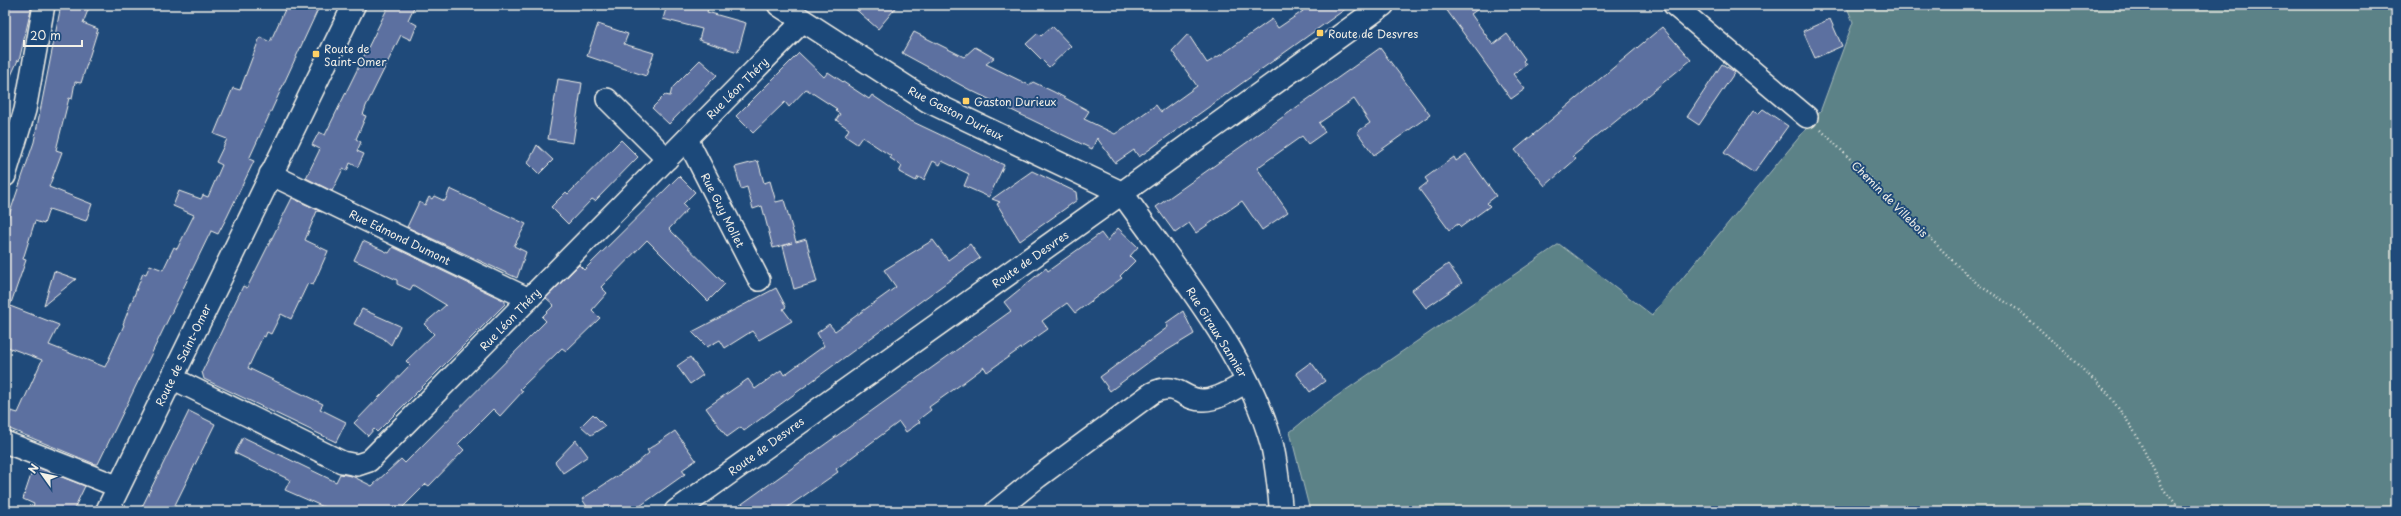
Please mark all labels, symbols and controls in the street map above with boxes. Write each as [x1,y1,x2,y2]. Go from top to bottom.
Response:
scale bar [24,22,82,48]
place label: Route de Desvres [1328,25,1418,42]
text: 20 m [30,26,61,44]
marker: Route de Desvres [1315,28,1325,38]
place label: Route de Saint-Omer [324,40,387,70]
marker: Route de Saint-Omer [311,49,321,59]
street label: Rue Léon Théry [702,53,772,123]
street label: Rue Gaston Durieux [905,82,1007,145]
place label: Gaston Durieux [974,93,1057,110]
marker: Gaston Durieux [961,96,971,106]
street label: Chemin de Villebois [1848,157,1932,241]
street label: Rue Guy Mollet [697,170,749,251]
street label: Rue Edmond Dumont [346,205,454,269]
street label: Route de Desvres [988,226,1072,292]
street label: Rue Léon Théry [476,284,544,354]
street label: Rue Giraux Sannier [1182,284,1252,380]
street label: Route de Saint-Omer [151,300,216,409]
street label: Route de Desvres [724,413,808,479]
north arrow [22,454,62,494]
text: N [24,460,43,477]

